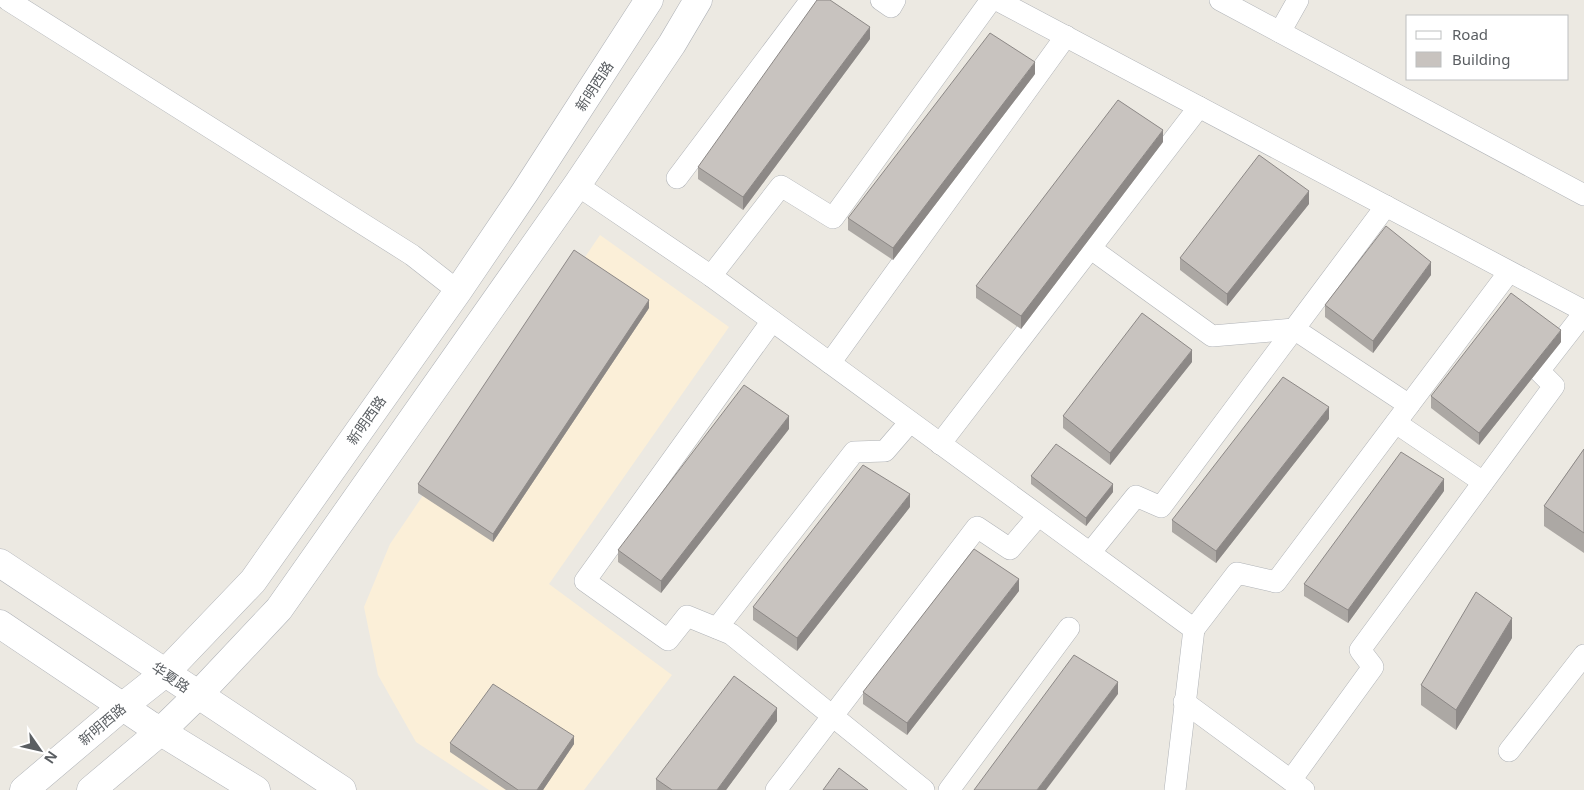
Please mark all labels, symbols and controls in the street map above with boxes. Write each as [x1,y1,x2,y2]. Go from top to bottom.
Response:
legend [1406,15,1569,80]
text: Road [1452,24,1488,44]
text: Building [1452,49,1510,69]
street label: 新明西路 [571,57,617,115]
street label: 新明西路 [342,392,390,448]
street label: 华夏路 [148,657,194,697]
street label: 新明西路 [74,699,130,749]
north arrow [15,725,65,775]
text: N [40,748,62,768]

